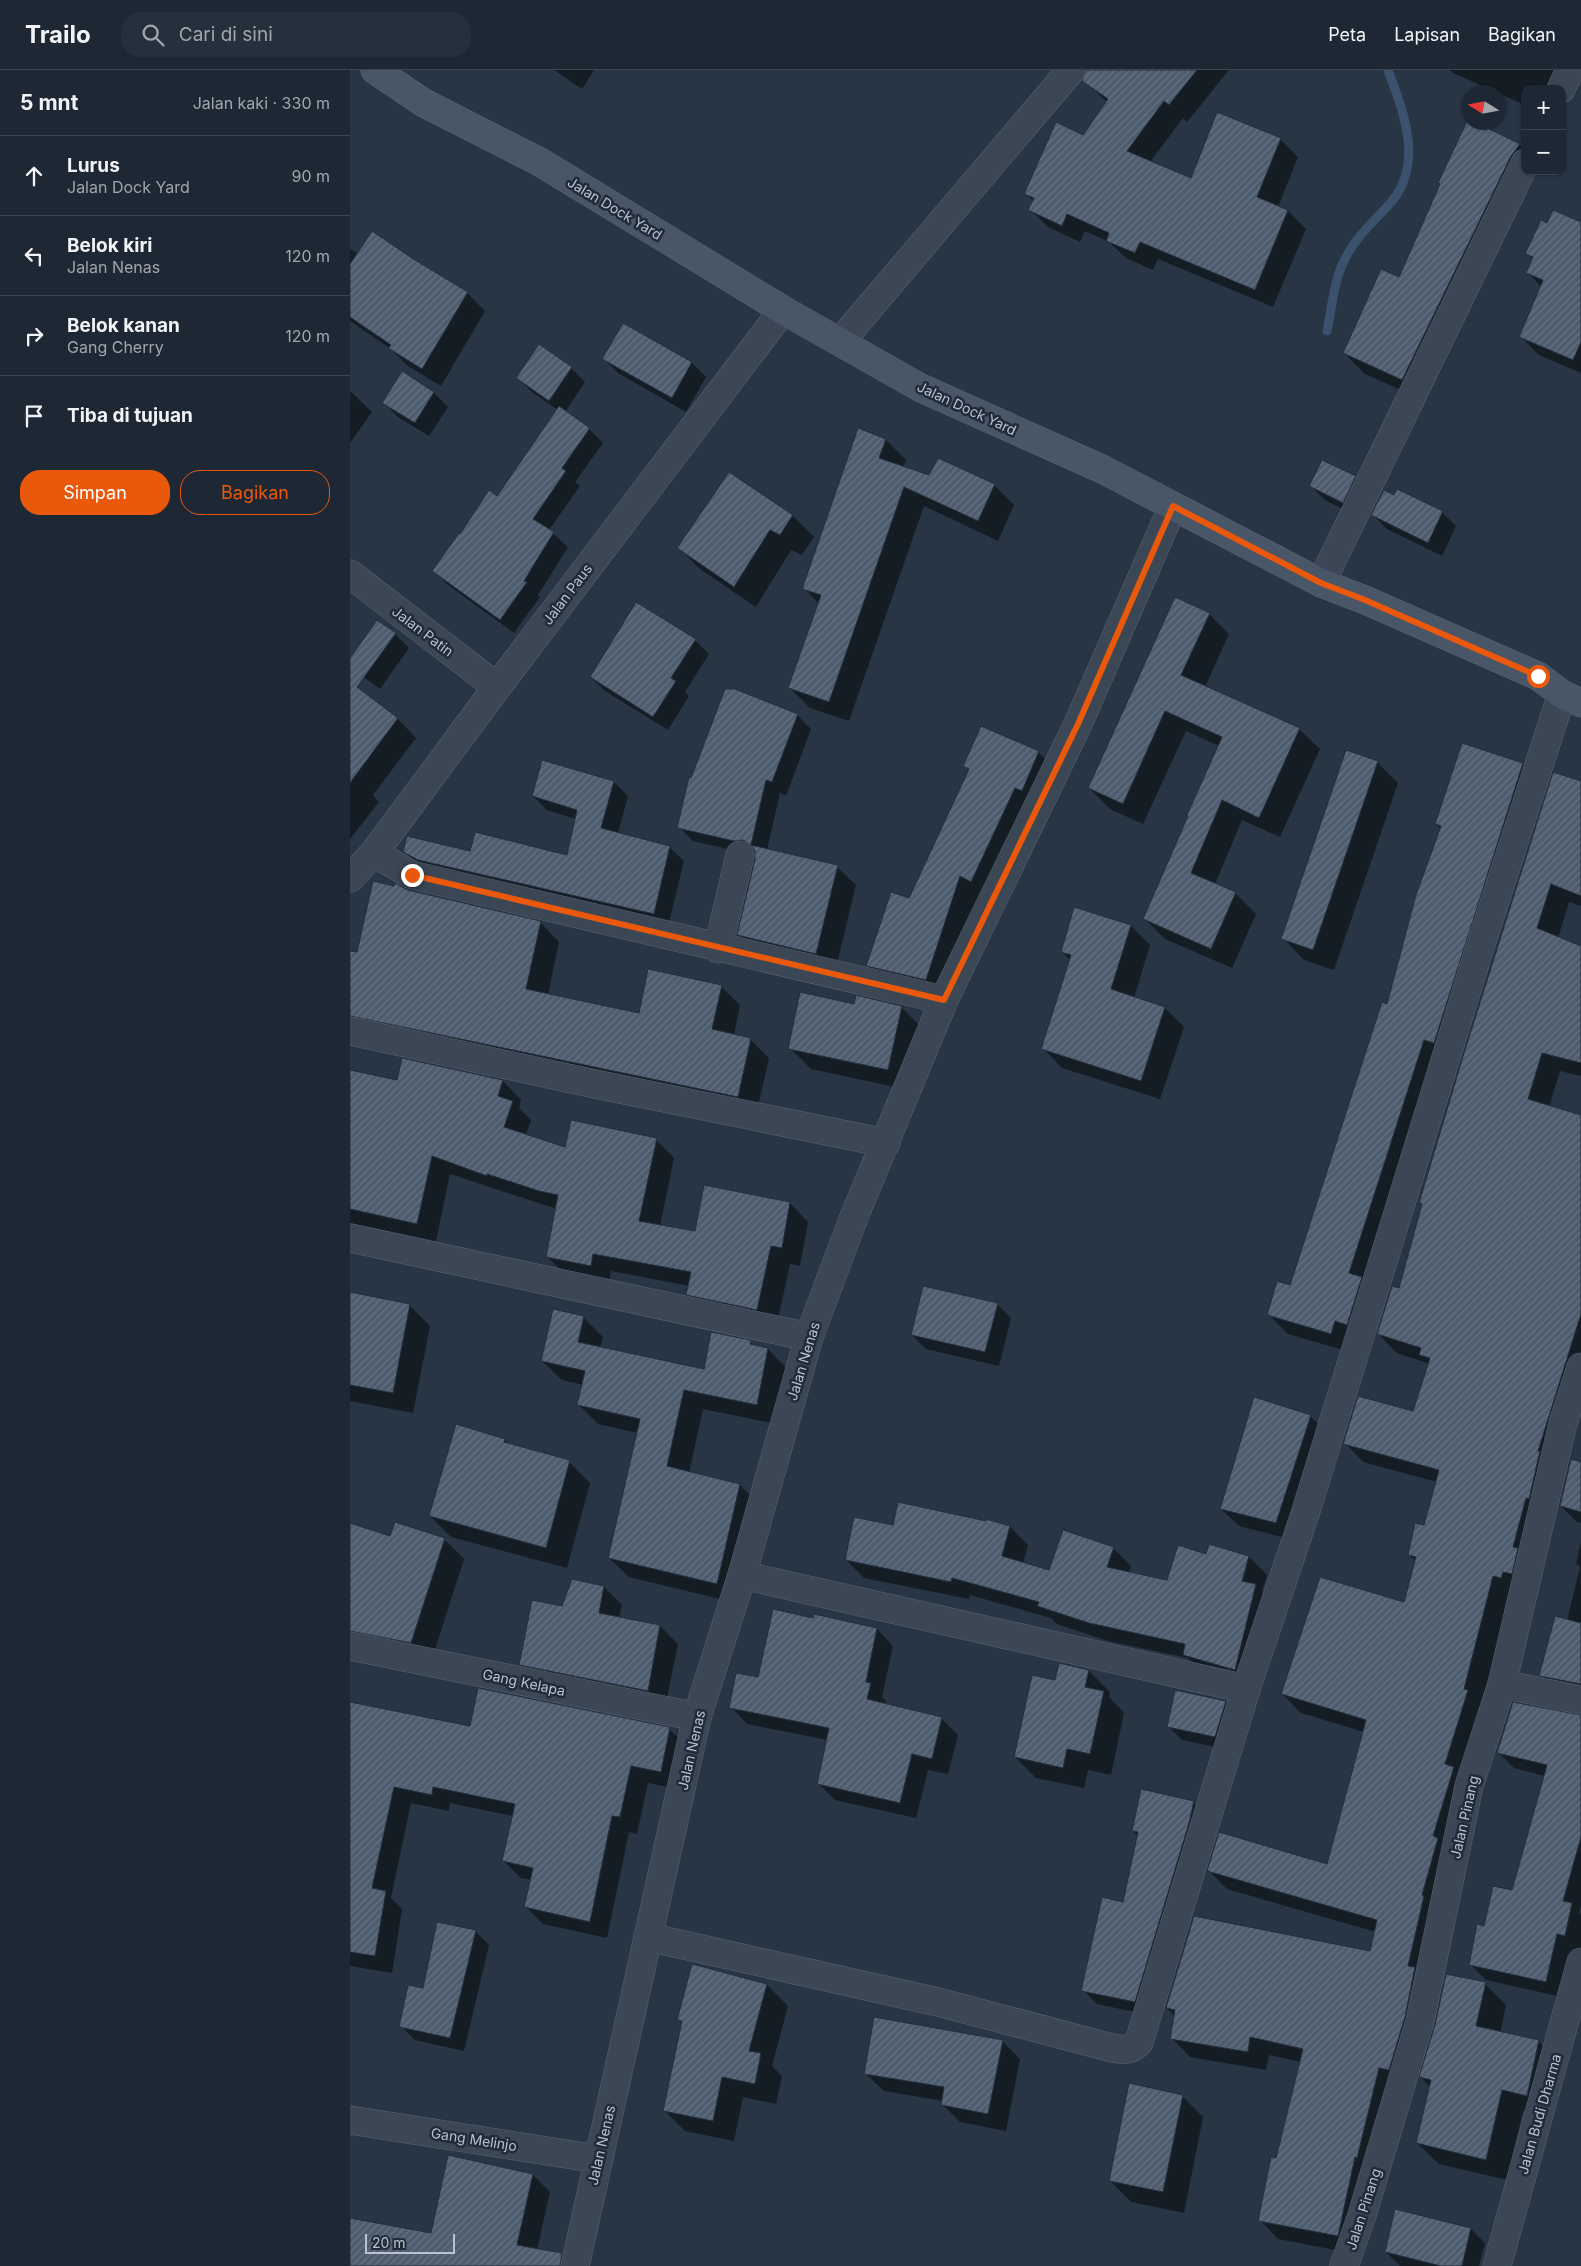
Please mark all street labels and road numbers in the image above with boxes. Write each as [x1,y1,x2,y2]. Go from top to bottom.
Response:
street label: Jalan Dock Yard [565,173,665,243]
street label: Jalan Dock Yard [915,378,1019,438]
street label: Jalan Paus [539,560,595,628]
street label: Jalan Patin [389,602,457,660]
street label: Jalan Nenas [783,1320,823,1402]
street label: Gang Kelapa [481,1665,567,1699]
street label: Jalan Nenas [674,1708,708,1792]
street label: Jalan Pinang [1446,1774,1482,1860]
street label: Jalan Budi Dharma [1514,2052,1564,2176]
street label: Jalan Nenas [584,2103,618,2187]
street label: Gang Melinjo [430,2124,518,2154]
street label: Jalan Pinang [1342,2166,1384,2252]

